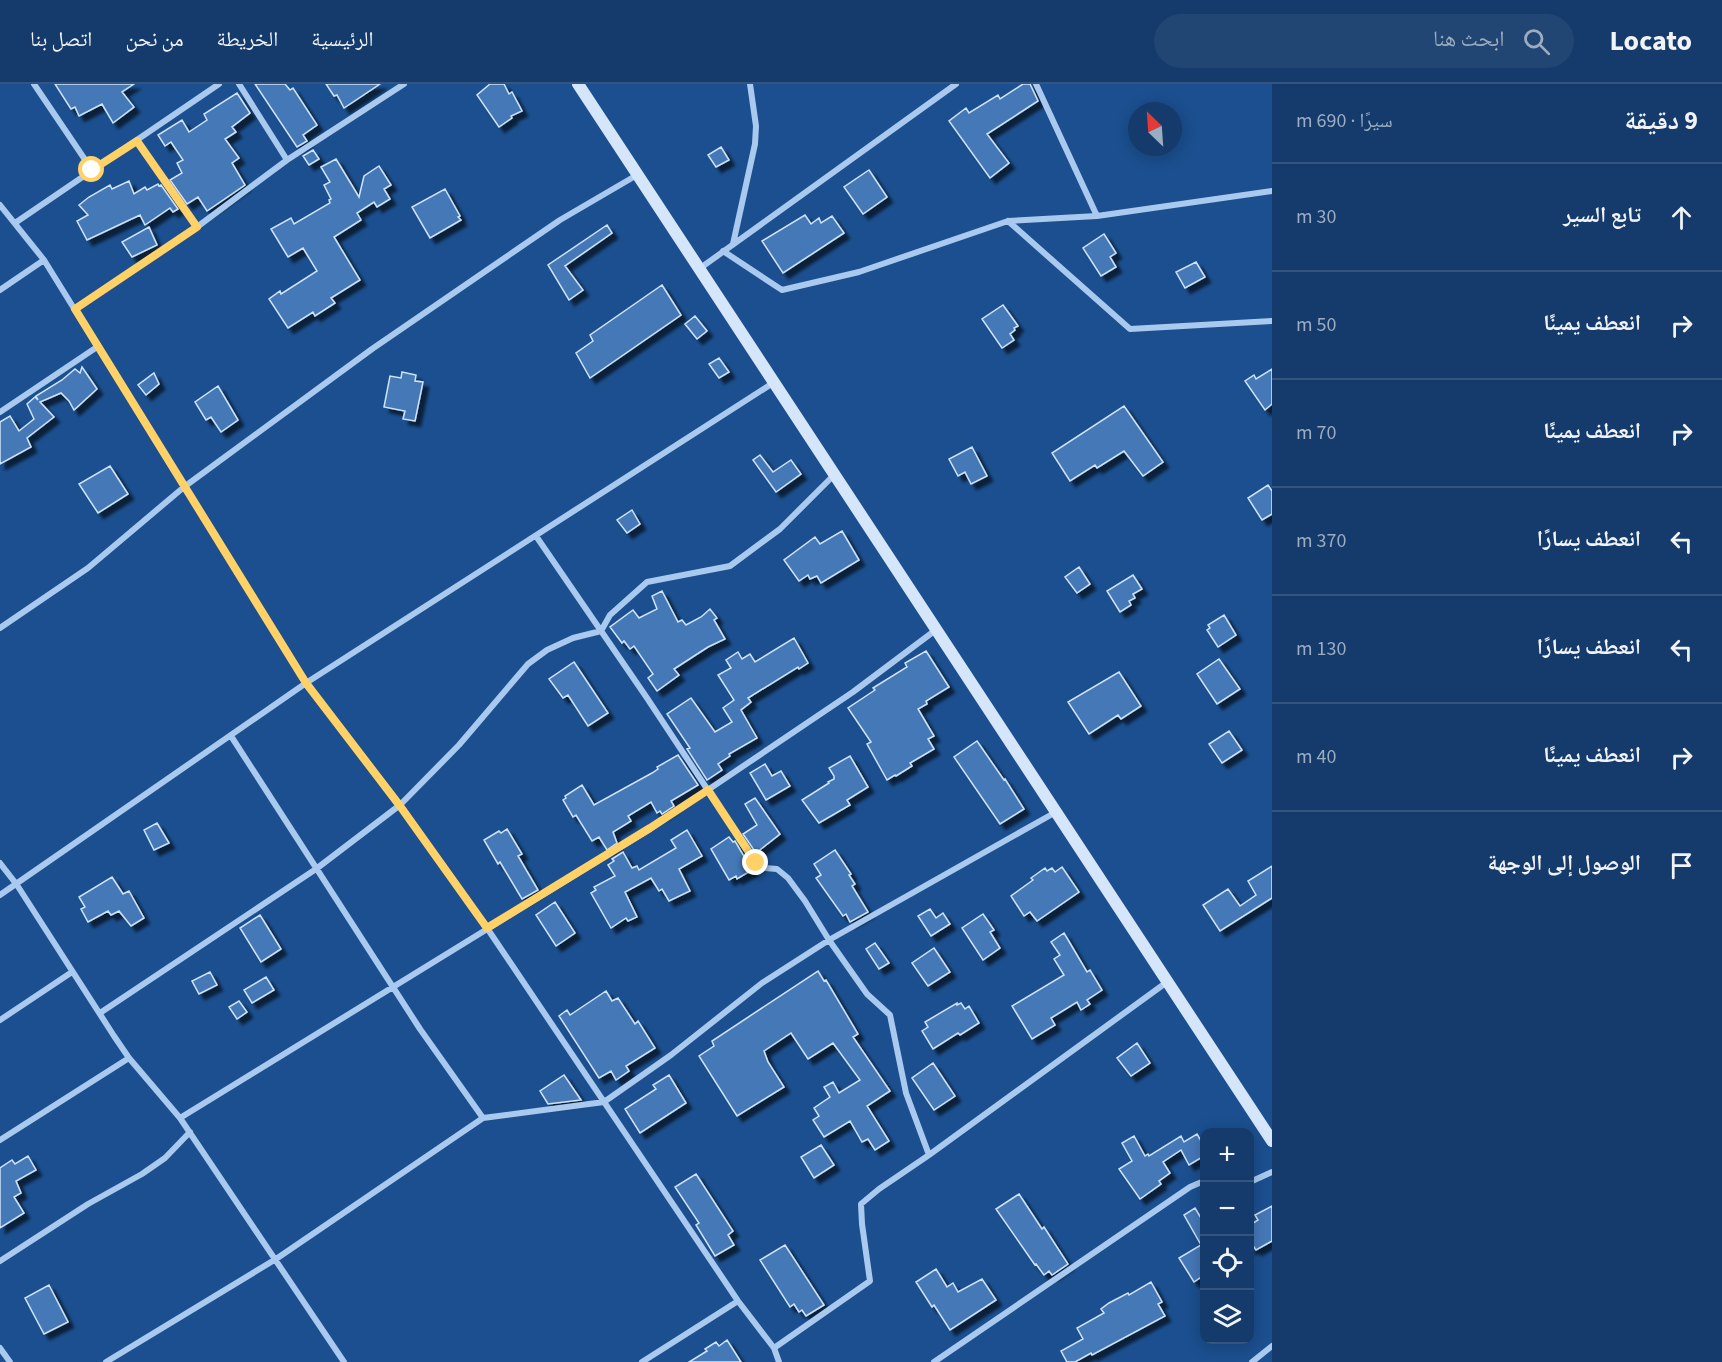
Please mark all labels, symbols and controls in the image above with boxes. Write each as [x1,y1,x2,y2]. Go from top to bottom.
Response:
search box [1154,14,1574,68]
text: Locato [1610,21,1692,61]
text: ابحث هنا [1433,23,1505,55]
text: اتصل بنا [30,24,92,54]
text: من نحن [125,24,183,54]
text: الخريطة [216,24,278,54]
text: الرئيسية [311,24,374,54]
icon: search [1520,25,1553,58]
north arrow [1128,102,1182,156]
text: 9 دقيقة [1624,102,1698,139]
text: سيرًا · 690 m [1296,107,1393,135]
route start [78,156,104,182]
text: تابع السير [1563,199,1641,231]
icon: ahead [1665,201,1698,234]
text: 30 m [1296,203,1336,231]
text: انعطف يمينًا [1543,307,1641,339]
icon: right [1665,309,1698,342]
text: 50 m [1296,311,1336,339]
text: انعطف يمينًا [1543,415,1641,447]
icon: right [1665,417,1698,450]
text: 70 m [1296,419,1336,447]
text: انعطف يسارًا [1537,523,1641,555]
icon: left [1665,525,1698,558]
text: 370 m [1296,527,1346,555]
text: انعطف يسارًا [1537,631,1641,663]
icon: left [1665,633,1698,666]
text: 130 m [1296,635,1346,663]
text: انعطف يمينًا [1543,739,1641,771]
icon: right [1665,741,1698,774]
text: 40 m [1296,743,1336,771]
text: الوصول إلى الوجهة [1488,847,1641,879]
route end [742,849,768,875]
icon: arrive [1665,849,1698,882]
map controls [1200,1128,1254,1344]
button: + [1200,1128,1254,1182]
button: − [1200,1182,1254,1236]
button: locate [1200,1236,1254,1290]
button: layers [1200,1290,1254,1344]

